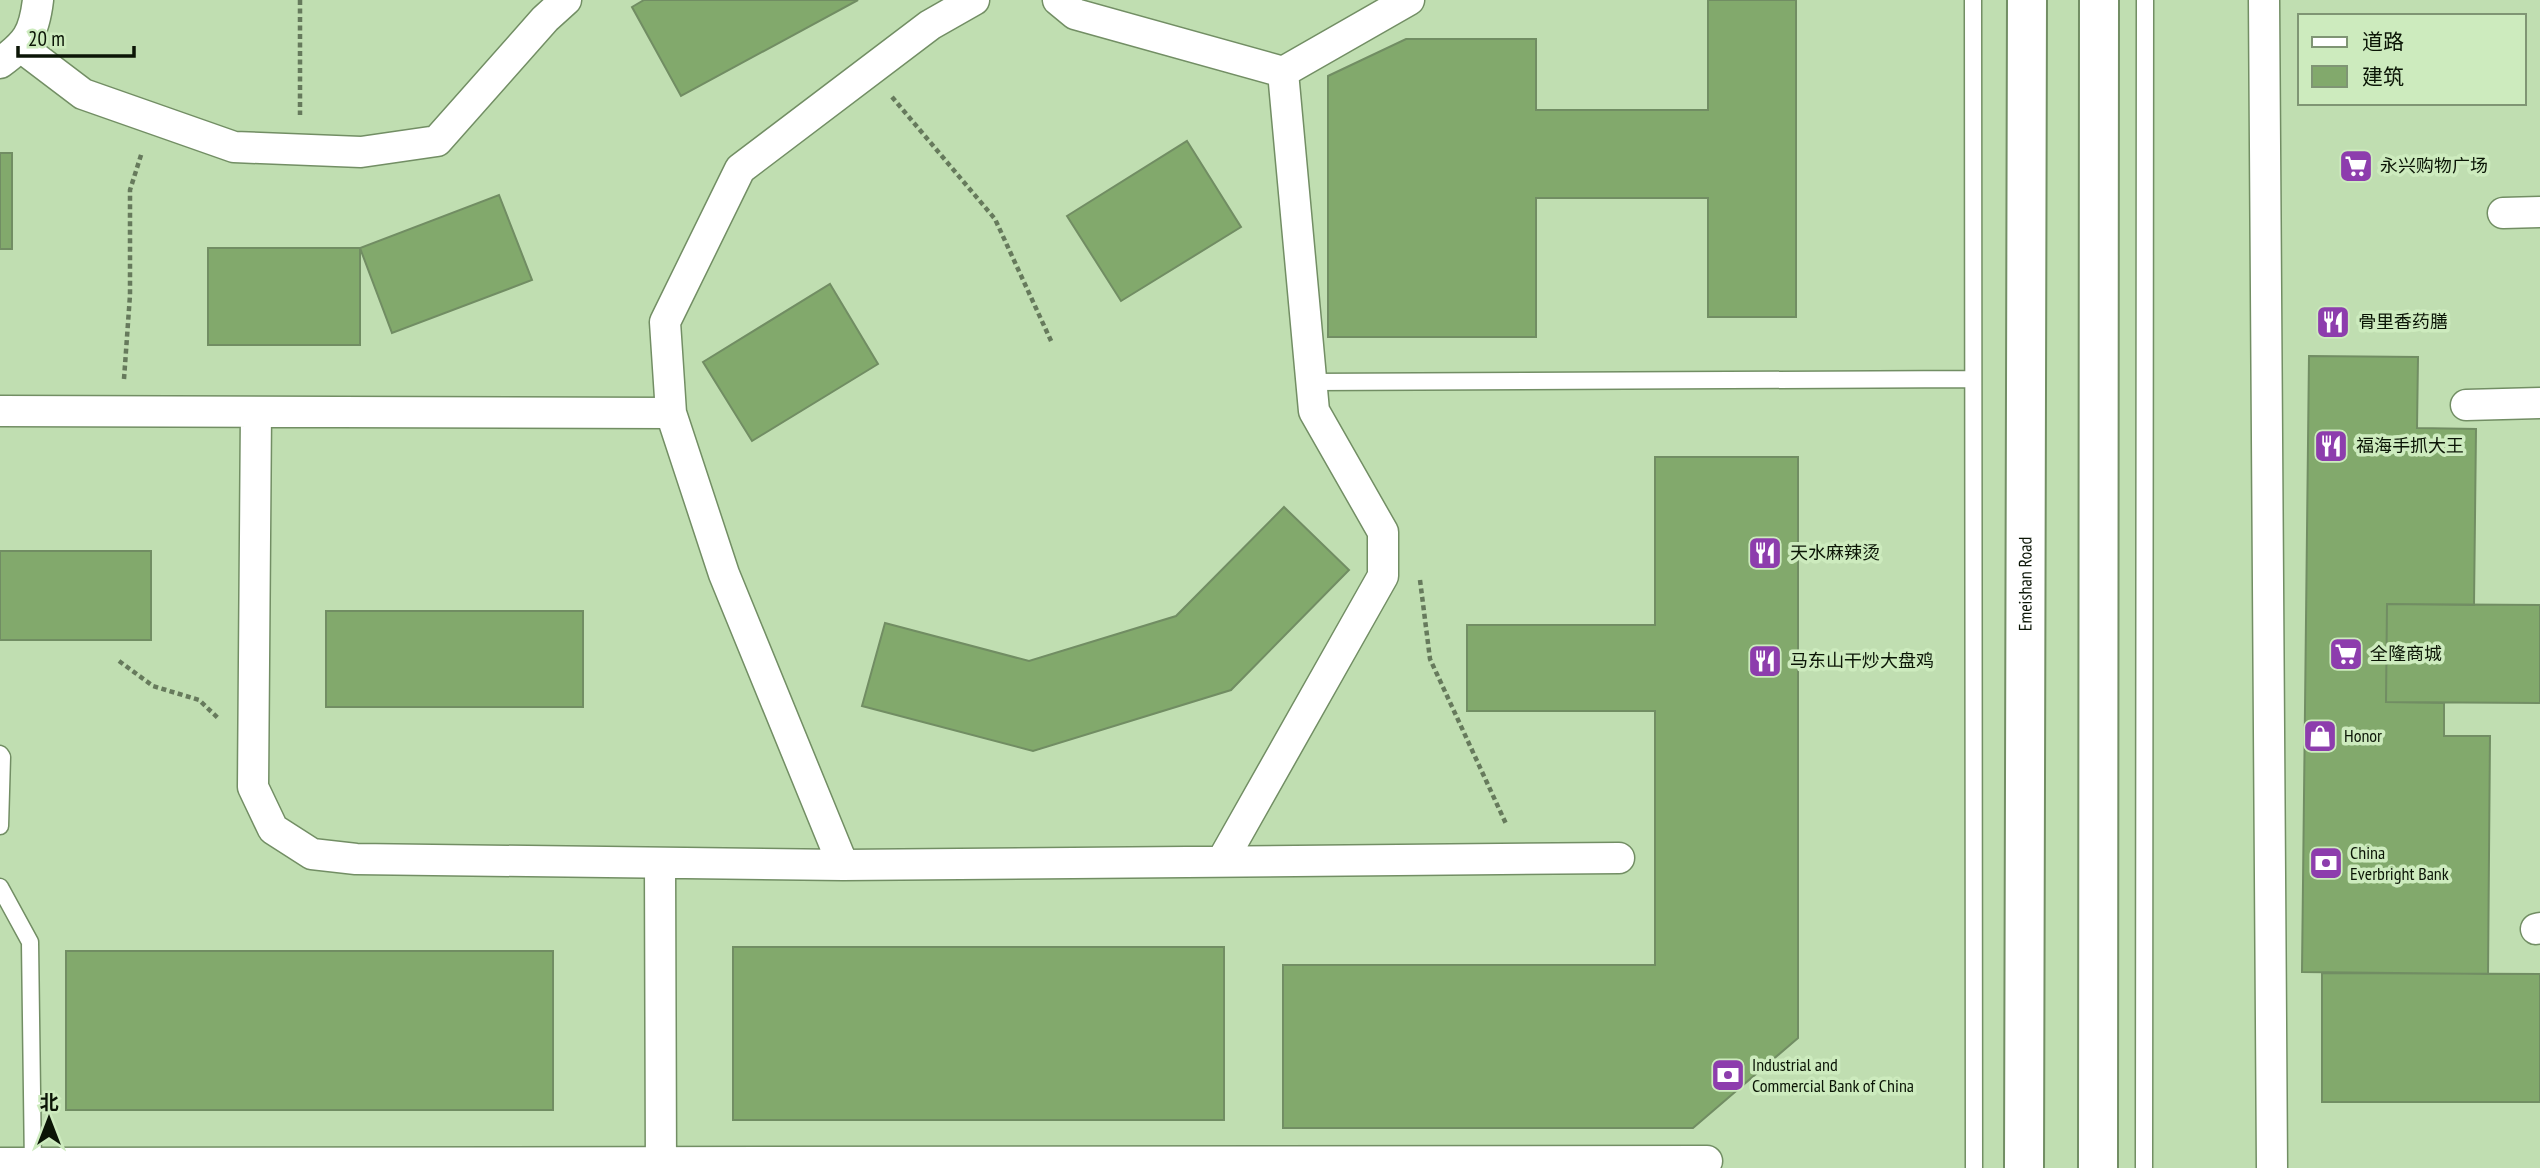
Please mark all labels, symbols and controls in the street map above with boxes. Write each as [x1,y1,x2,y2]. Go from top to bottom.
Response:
scale bar [18,14,133,58]
legend [2298,14,2526,105]
text: 20 m [28,25,65,52]
text: 道路 [2362,28,2404,55]
text: 建筑 [2362,63,2404,90]
supermarket icon: 永兴购物广场 [2337,147,2375,185]
place label: 永兴购物广场 [2380,154,2488,177]
restaurant icon: 骨里香药膳 [2314,303,2352,341]
place label: 骨里香药膳 [2358,310,2448,333]
restaurant icon: 福海手抓大王 [2312,427,2350,465]
place label: 福海手抓大王 [2356,434,2464,457]
restaurant icon: 天水麻辣烫 [1746,534,1784,572]
street label: Emeishan Road [2013,537,2037,631]
place label: 天水麻辣烫 [1790,541,1880,564]
supermarket icon: 全隆商城 [2327,635,2365,673]
restaurant icon: 马东山干炒大盘鸡 [1746,642,1784,680]
place label: 全隆商城 [2370,642,2442,665]
place label: 马东山干炒大盘鸡 [1790,649,1934,672]
shop icon: Honor [2301,717,2339,755]
place label: Honor [2344,724,2382,747]
place label: China Everbright Bank [2350,841,2449,885]
bank icon: China Everbright Bank [2307,844,2345,882]
place label: Industrial and Commercial Bank of China [1752,1053,1914,1097]
bank icon: Industrial and Commercial Bank of China [1709,1056,1747,1094]
north arrow [14,1084,84,1154]
text: 北 [39,1090,59,1114]

